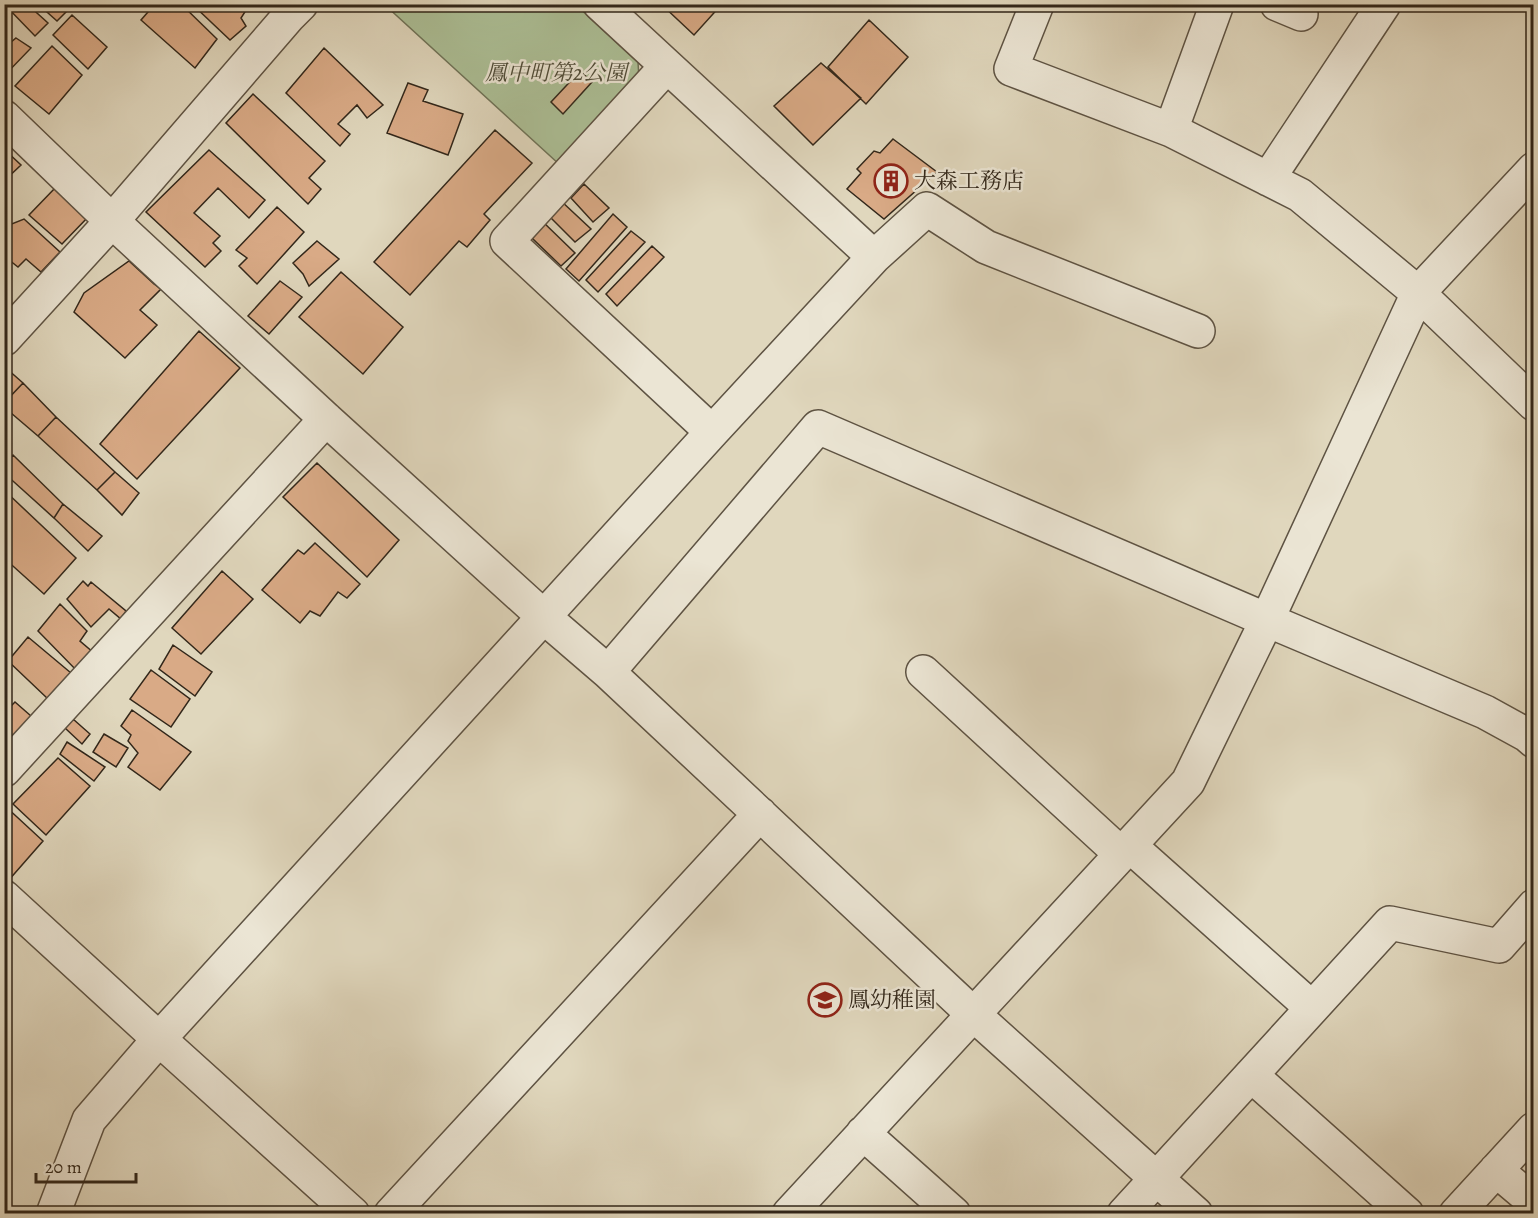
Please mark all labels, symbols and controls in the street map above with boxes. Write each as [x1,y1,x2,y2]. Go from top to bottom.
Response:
park label: 鳳中町第2公園 [485,58,630,88]
building icon: 大森工務店 [873,163,909,199]
place label: 大森工務店 [914,166,1024,196]
school or university icon: 鳳幼稚園 [807,982,843,1018]
place label: 鳳幼稚園 [848,985,936,1015]
scale bar [36,1146,136,1184]
text: 20 m [45,1155,82,1179]

